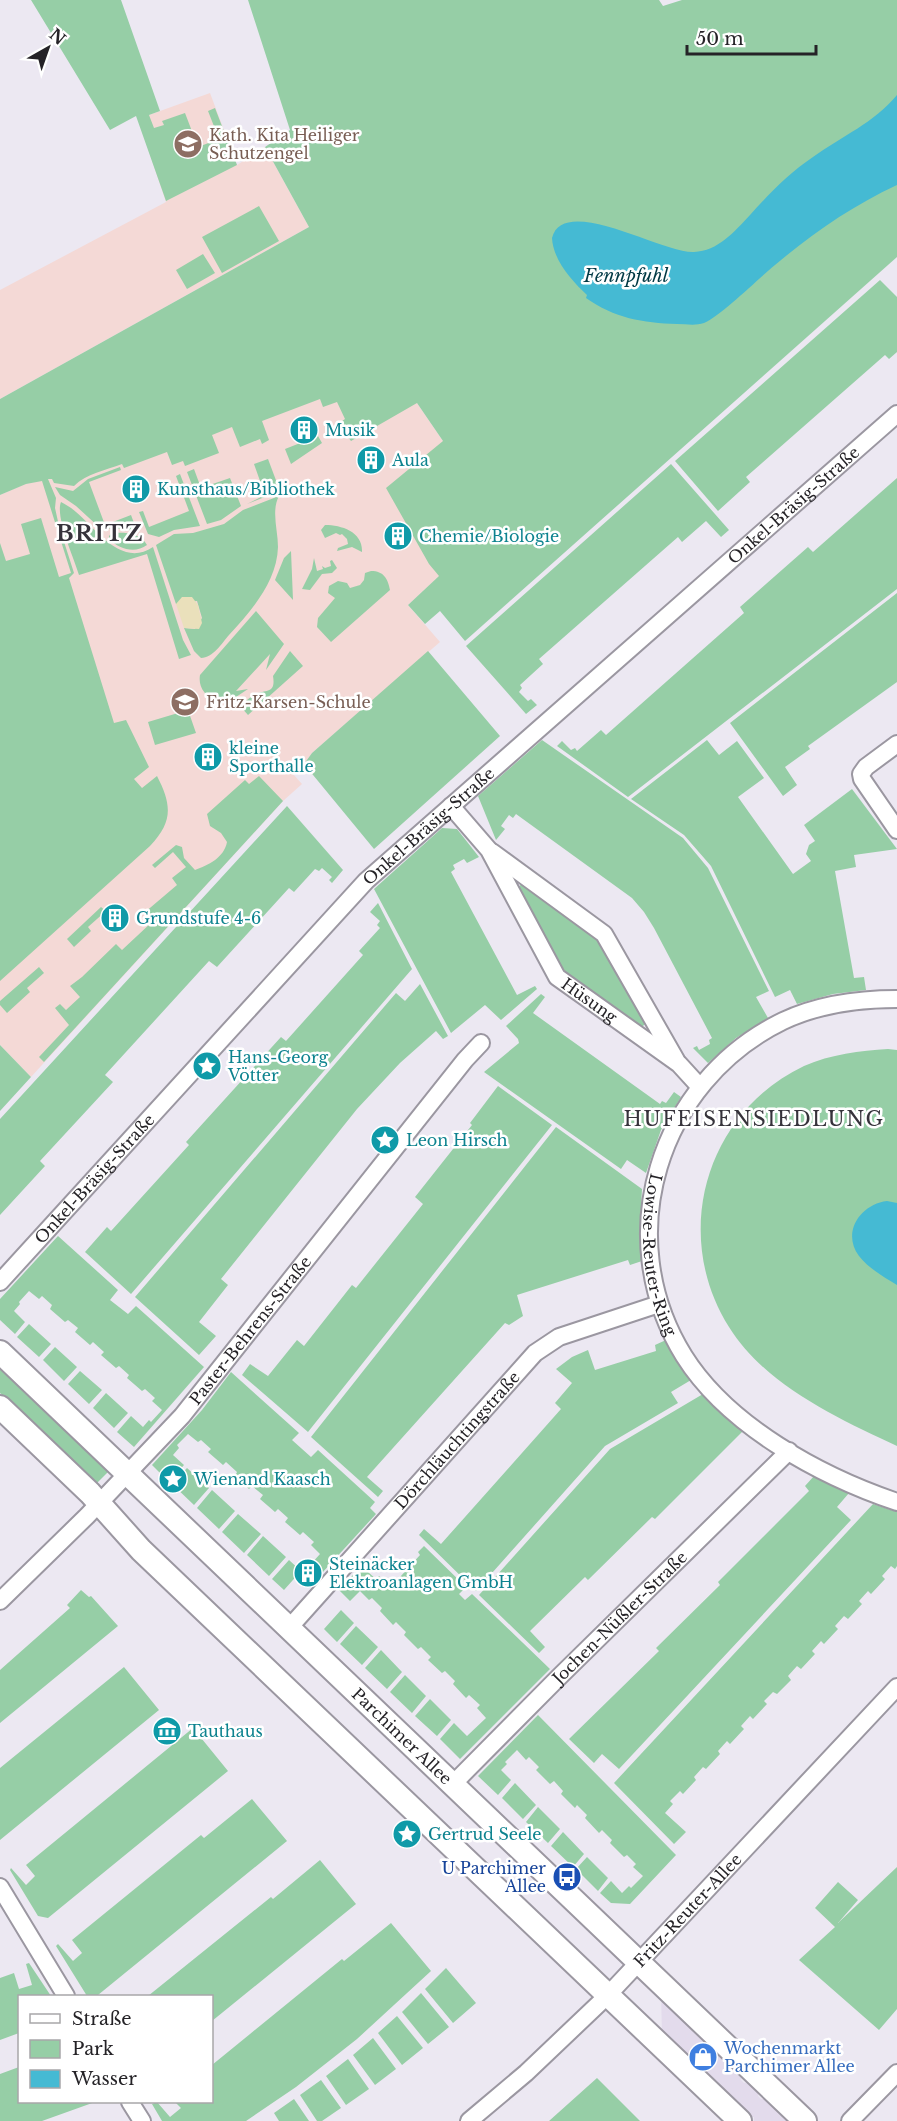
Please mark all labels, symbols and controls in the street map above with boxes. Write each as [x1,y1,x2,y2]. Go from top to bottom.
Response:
north arrow [18,18,78,78]
scale bar [687,18,816,56]
text: N [45,24,70,49]
text: 50 m [696,28,744,50]
place label: Kath. Kita Heiliger Schutzengel [209,125,360,163]
school or university icon: Kath. Kita Heiliger Schutzengel [172,128,204,160]
water label: Fennpfuhl [583,265,669,287]
building icon: Musik [288,414,320,446]
place label: Musik [325,420,376,440]
street label: Onkel-Bräsig-Straße [723,442,863,568]
building icon: Aula [355,444,387,476]
place label: Aula [391,450,429,470]
building icon: Kunsthaus/Bibliothek [120,473,152,505]
place label: Kunsthaus/Bibliothek [157,479,335,499]
district label: BRITZ [56,520,144,547]
building icon: Chemie/Biologie [382,520,414,552]
place label: Chemie/Biologie [419,526,559,546]
school or university icon: Fritz-Karsen-Schule [169,686,201,718]
place label: Fritz-Karsen-Schule [206,692,371,712]
place label: kleine Sporthalle [229,738,314,776]
building icon: kleine Sporthalle [192,741,224,773]
street label: Onkel-Bräsig-Straße [359,763,498,889]
building icon: Grundstufe 4-6 [99,902,131,934]
place label: Grundstufe 4-6 [136,908,261,928]
street label: Hüsung [558,973,622,1027]
place label: Hans-Georg Vötter [227,1047,329,1085]
place icon: Hans-Georg Vötter [191,1050,223,1082]
district label: HUFEISENSIEDLUNG [623,1107,885,1131]
street label: Onkel-Bräsig-Straße [30,1110,159,1248]
place icon: Leon Hirsch [369,1124,401,1156]
place label: Leon Hirsch [406,1130,508,1150]
street label: Lowise-Reuter-Ring [639,1172,682,1340]
street label: Paster-Behrens-Straße [185,1252,315,1409]
street label: Dörchläuchtingstraße [390,1367,524,1513]
place icon: Wienand Kaasch [157,1463,189,1495]
place label: Wienand Kaasch [193,1469,331,1489]
street label: Jochen-Nüßler-Straße [547,1547,691,1689]
place label: Steinäcker Elektroanlagen GmbH [329,1554,513,1592]
building icon: Steinäcker Elektroanlagen GmbH [292,1557,324,1589]
street label: Parchimer Allee [348,1684,456,1788]
museum icon: Tauthaus [151,1715,183,1747]
place label: Tauthaus [188,1721,263,1741]
place icon: Gertrud Seele [391,1818,423,1850]
place label: Gertrud Seele [428,1824,542,1844]
street label: Fritz-Reuter-Allee [629,1849,746,1971]
place label: U Parchimer Allee [442,1858,546,1896]
bus stop icon: U Parchimer Allee [551,1861,583,1893]
legend [18,1995,213,2103]
text: Straße [72,2008,132,2030]
text: Park [72,2038,114,2060]
place label: Wochenmarkt Parchimer Allee [723,2038,855,2076]
shop icon: Wochenmarkt Parchimer Allee [687,2041,719,2073]
text: Wasser [71,2068,137,2090]

